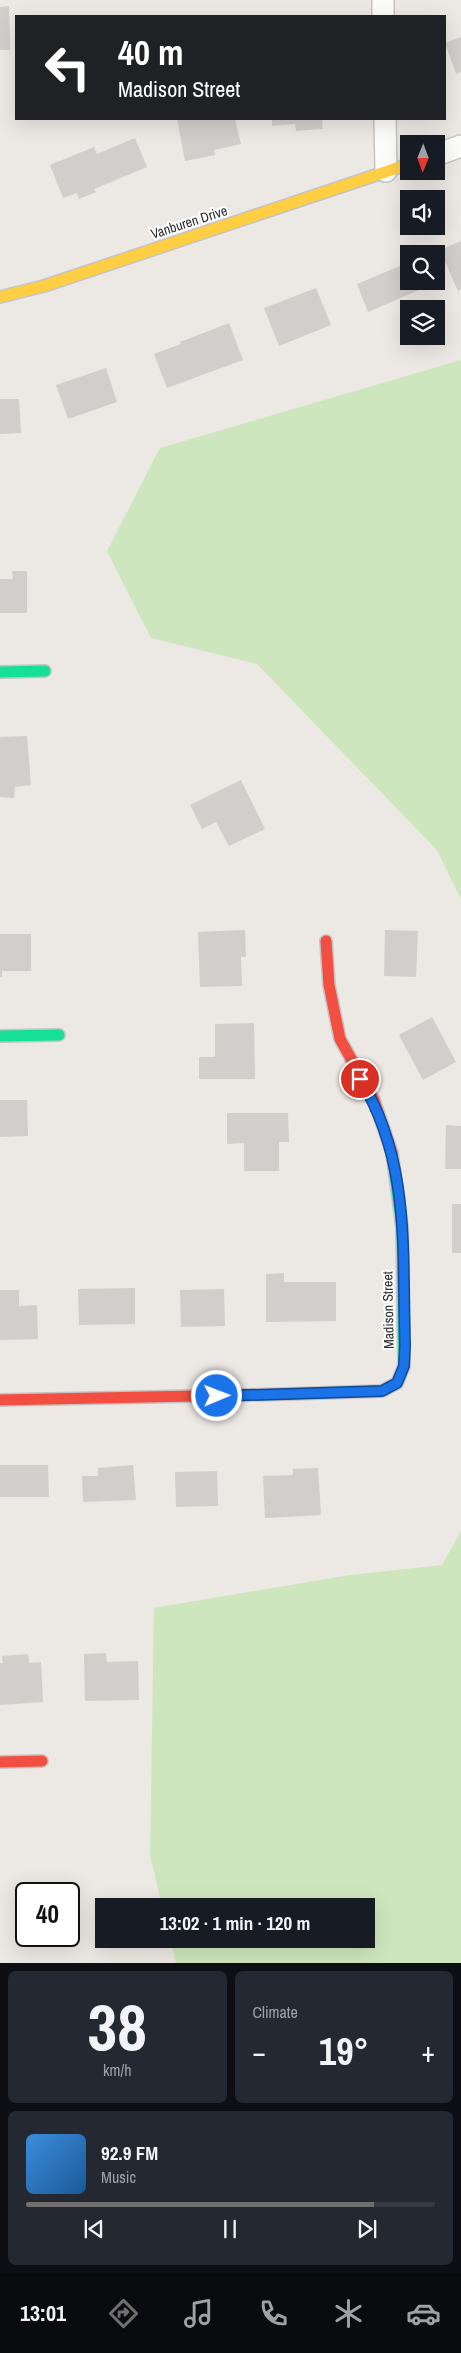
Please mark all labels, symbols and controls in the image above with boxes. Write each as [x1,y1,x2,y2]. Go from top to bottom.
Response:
text: 40 m [118,29,183,76]
icon: left [35,35,100,100]
text: Madison Street [118,74,240,104]
north arrow [400,135,445,180]
map controls [400,135,445,345]
button: sound [400,190,445,235]
street label: Vanburen Drive [148,201,230,243]
button: search [400,245,445,290]
button: layers [400,300,445,345]
pin [339,1058,381,1100]
icon: arrive [346,1065,374,1093]
street label: Madison Street [378,1271,398,1349]
position arrow [190,1369,242,1421]
speed limit sign: 40 [15,1882,80,1947]
text: 13:02 · 1 min · 120 m [160,1910,310,1936]
text: 38 [88,1983,147,2070]
text: Climate [253,2001,298,2023]
text: 19° [319,2026,369,2077]
text: − [253,2033,266,2071]
text: + [422,2033,435,2071]
text: km/h [103,2059,131,2081]
text: 92.9 FM [101,2140,158,2166]
text: Music [101,2166,136,2188]
icon: previous [80,2215,108,2243]
icon: pause [216,2215,244,2243]
icon: next [353,2215,381,2243]
icon: directions [106,2296,141,2331]
icon: music [181,2296,216,2331]
icon: phone [256,2296,291,2331]
icon: climate [331,2296,366,2331]
icon: car [406,2296,441,2331]
text: 13:01 [20,2298,66,2328]

